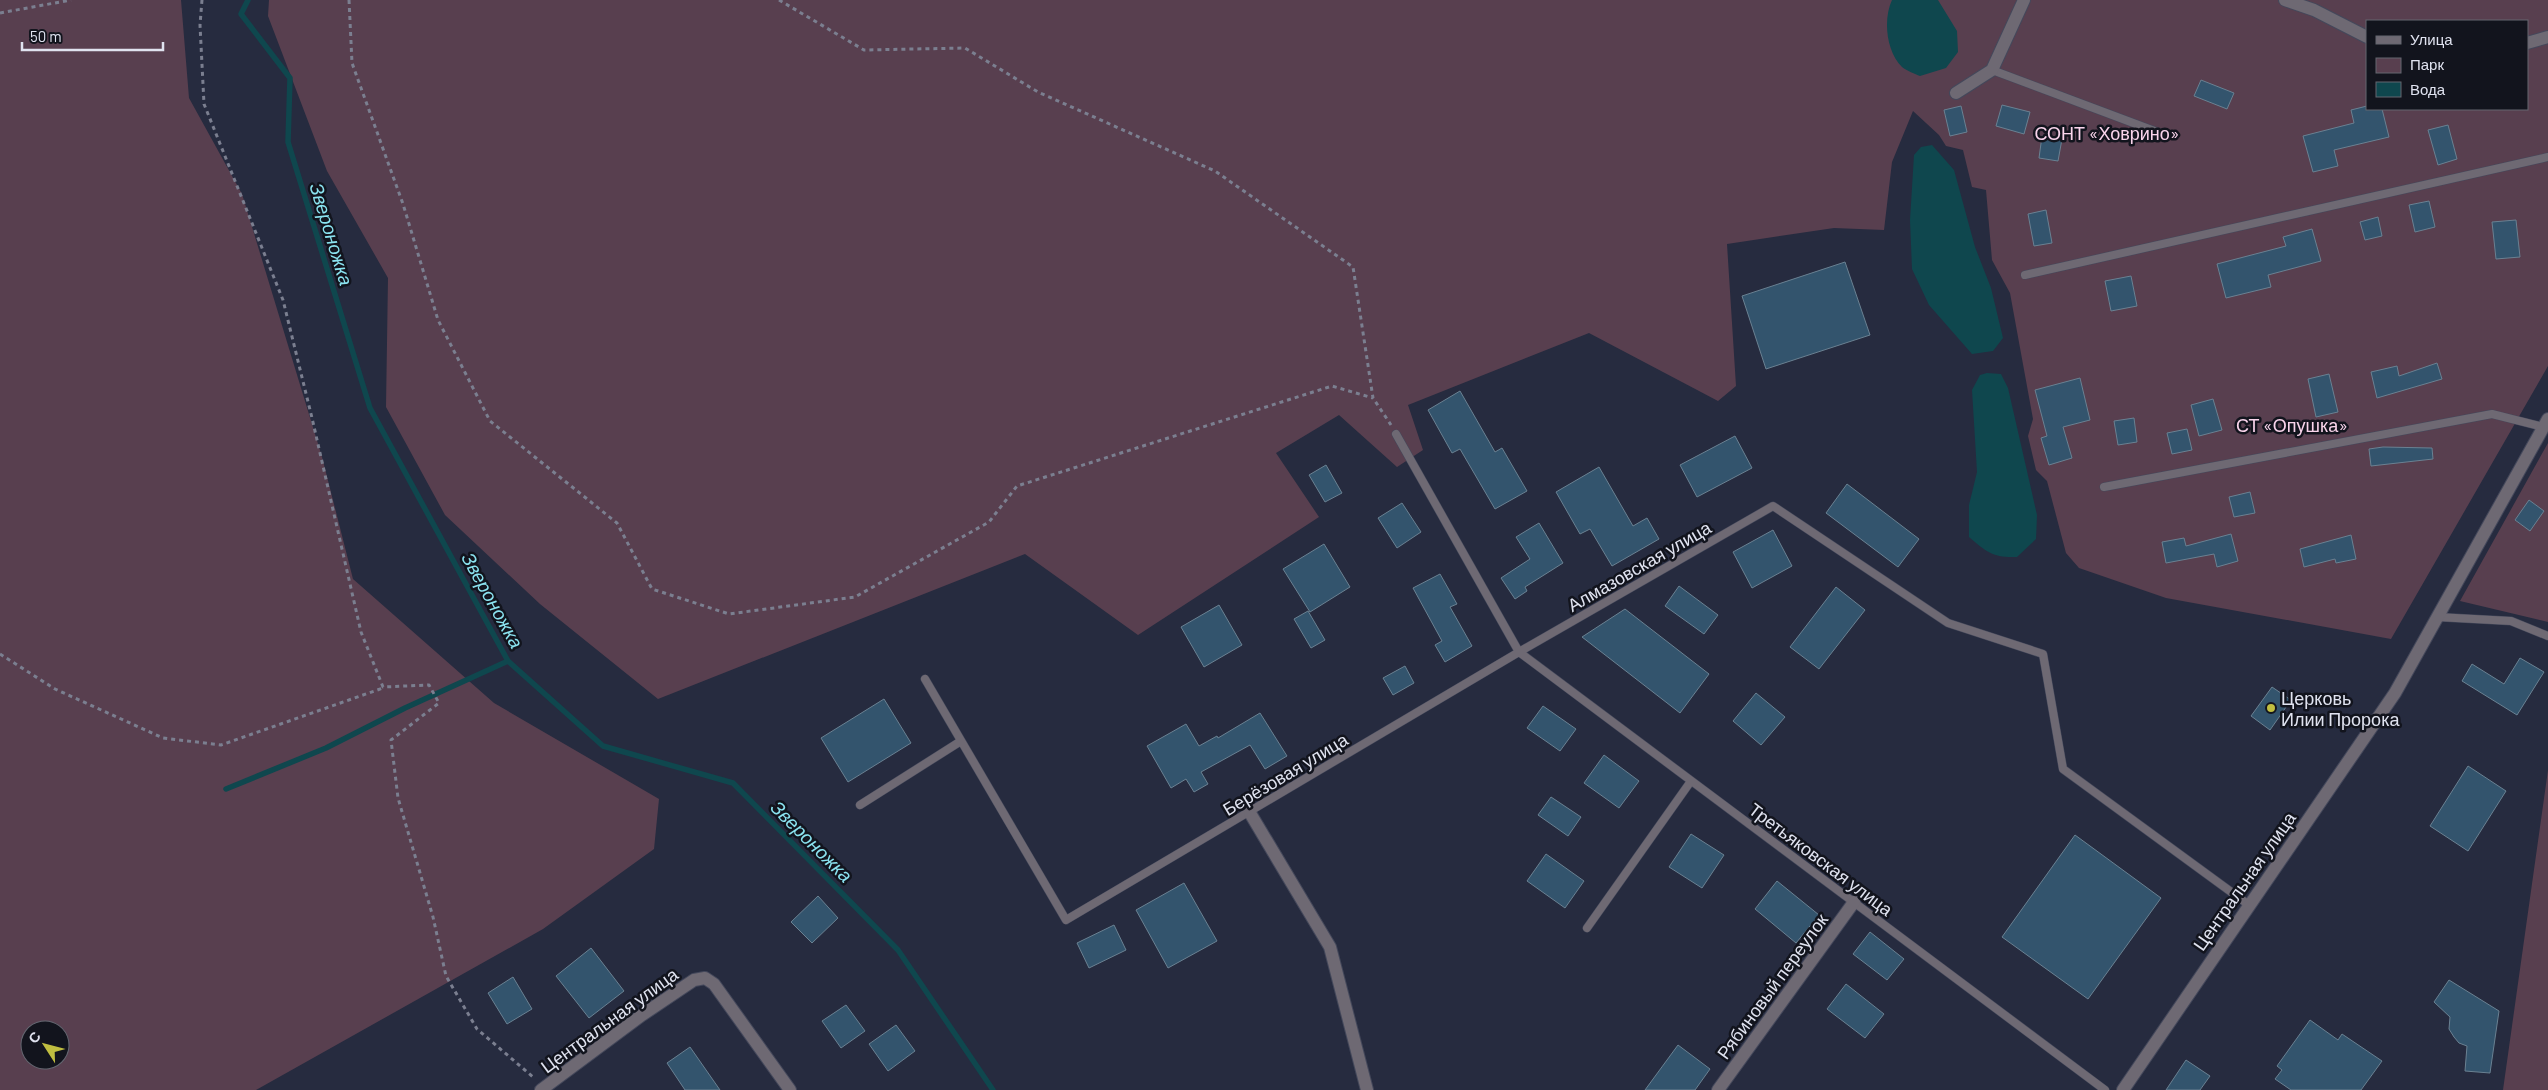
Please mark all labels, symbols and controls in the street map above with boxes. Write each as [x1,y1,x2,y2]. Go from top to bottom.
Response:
scale bar [22,20,164,52]
legend [2366,20,2528,110]
text: 50 m [30,27,62,45]
text: Улица [2410,30,2453,48]
text: Парк [2410,55,2444,73]
text: Вода [2410,80,2446,98]
park label: СОНТ «Ховрино» [2034,122,2180,144]
water label: Звероножка [305,180,359,288]
park label: СТ «Опушка» [2236,414,2348,436]
street label: Алмазовская улица [1563,515,1716,616]
water label: Звероножка [457,548,529,652]
place label: Церковь Илии Пророка [2281,687,2400,730]
marker: Церковь Илии Пророка [2265,702,2277,714]
street label: Берёзовая улица [1218,727,1352,820]
water label: Звероножка [766,795,858,887]
street label: Третьяковская улица [1745,798,1898,921]
street label: Центральная улица [2188,807,2301,955]
street label: Рябиновый переулок [1712,909,1832,1063]
street label: Центральная улица [536,962,683,1077]
north arrow [20,1020,70,1070]
text: С [24,1028,44,1046]

